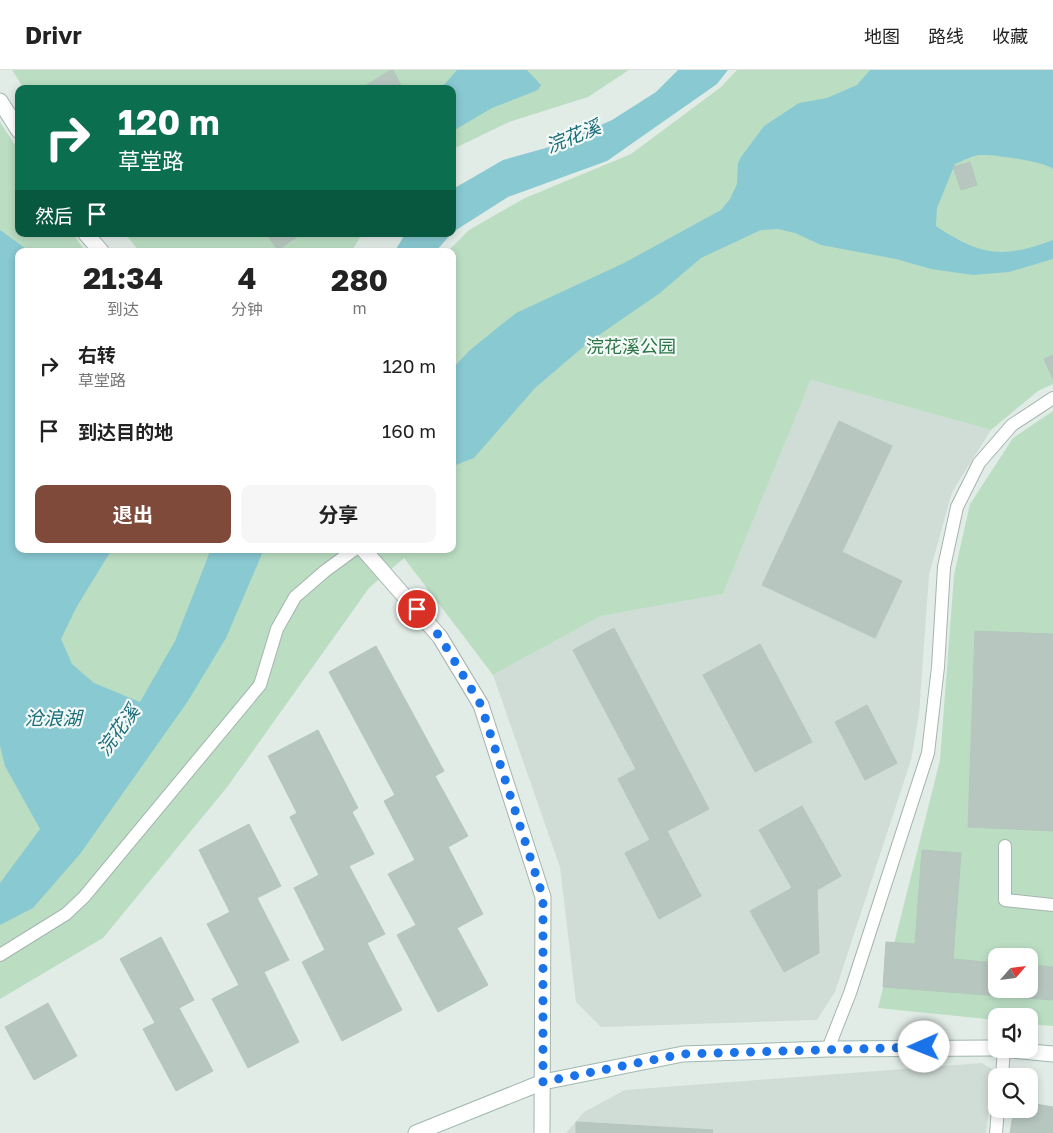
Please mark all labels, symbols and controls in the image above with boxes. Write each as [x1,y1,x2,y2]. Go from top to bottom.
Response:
text: Drivr [25,20,82,49]
text: 地图 [864,25,900,47]
text: 路线 [928,25,964,47]
text: 收藏 [992,25,1028,47]
text: 120 m [118,101,220,143]
icon: right [35,105,100,170]
water label: 浣花溪 [542,113,605,157]
text: 草堂路 [118,147,184,174]
icon: arrive [83,200,111,228]
text: 然后 [35,204,73,227]
text: 21:34 [83,260,163,296]
text: 4 [238,260,257,296]
text: 280 [331,262,388,298]
text: m [353,298,367,318]
text: 到达 [107,299,139,319]
text: 分钟 [231,299,263,319]
park label: 浣花溪公园 [586,335,676,357]
text: 右转 [78,343,116,366]
icon: right [35,352,63,380]
text: 120 m [382,354,436,377]
text: 草堂路 [78,370,126,390]
icon: arrive [35,417,63,445]
text: 160 m [382,419,436,442]
text: 到达目的地 [78,420,173,443]
button: 退出 [35,485,231,543]
button: 分享 [241,485,436,543]
pin [396,588,438,630]
icon: arrive [403,595,431,623]
water label: 浣花溪 [92,698,145,760]
water label: 沧浪湖 [24,706,84,729]
north arrow [988,948,1038,998]
map controls [988,948,1038,1118]
button: sound [988,1008,1038,1058]
position arrow [897,1020,949,1072]
button: search [988,1068,1038,1118]

